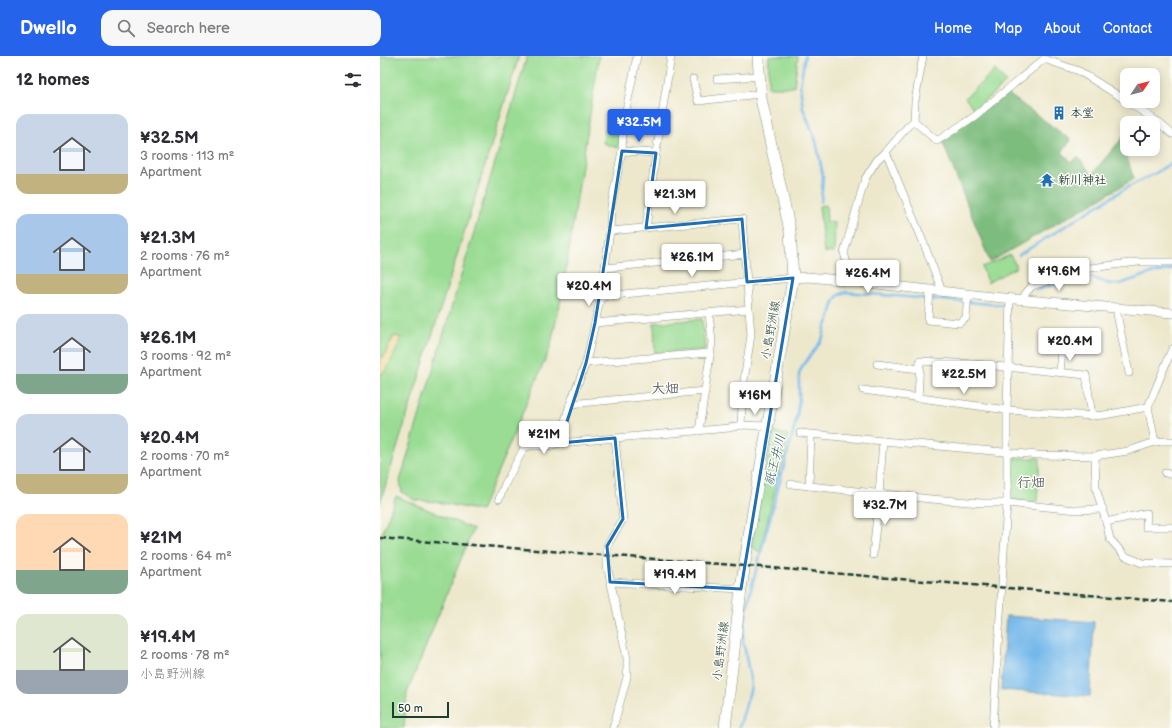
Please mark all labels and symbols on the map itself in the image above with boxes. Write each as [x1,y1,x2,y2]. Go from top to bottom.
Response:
north arrow [1120,68,1160,108]
building icon: 本堂 [1051,105,1067,121]
place label: 本堂 [1070,106,1094,121]
pin: ¥32.5M [606,109,672,143]
temple icon: 新川神社 [1039,172,1055,188]
place label: 新川神社 [1058,173,1106,188]
pin: ¥21.3M [642,181,708,215]
pin: ¥26.1M [659,244,725,278]
pin: ¥19.6M [1026,258,1092,292]
pin: ¥26.4M [835,260,901,294]
pin: ¥20.4M [556,273,622,307]
street label: 小島野洲線 [758,299,784,361]
pin: ¥20.4M [1037,328,1103,362]
pin: ¥22.5M [931,361,997,395]
district label: 大畑 [651,380,679,397]
pin: ¥16M [731,382,779,416]
pin: ¥21M [520,421,568,455]
water label: 祇王井川 [761,433,789,487]
district label: 行畑 [1017,474,1045,491]
pin: ¥32.7M [852,492,918,526]
pin: ¥19.4M [642,561,708,595]
street label: 小島野洲線 [710,620,732,682]
scale bar [392,700,449,719]

